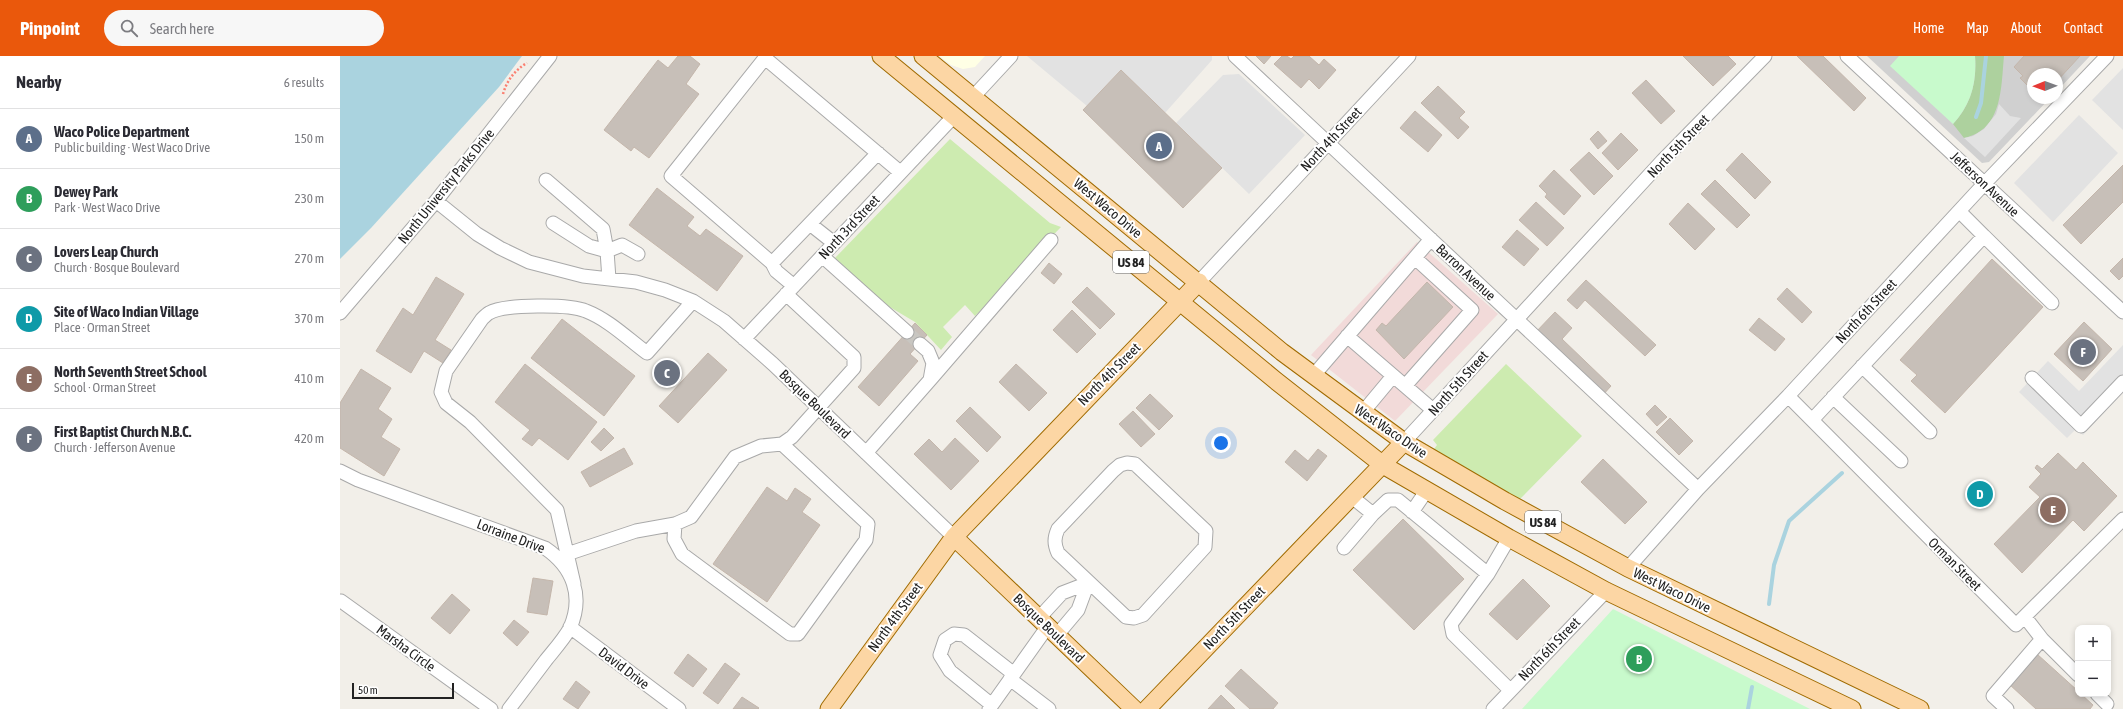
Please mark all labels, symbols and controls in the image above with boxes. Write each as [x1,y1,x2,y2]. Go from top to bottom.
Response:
search box [104,10,384,46]
text: Pinpoint [20,17,80,39]
icon: search [118,17,140,39]
text: Search here [150,20,214,37]
text: Home [1913,20,1944,36]
text: Map [1966,20,1989,36]
text: About [2011,20,2042,36]
text: Contact [2064,20,2103,36]
north arrow [2027,68,2063,104]
text: Nearby [16,72,62,92]
text: 6 results [284,75,324,90]
street label: North 4th Street [1297,104,1365,174]
street label: North 5th Street [1644,111,1712,181]
text: Waco Police Department [54,123,189,140]
street label: North University Parks Drive [395,125,497,247]
text: A [26,131,32,146]
text: 150 m [295,131,324,146]
pin: A [1146,131,1172,161]
text: Public building · West Waco Drive [54,140,210,155]
street label: Jefferson Avenue [1947,148,2023,220]
street label: West Waco Drive [1071,175,1145,241]
text: Dewey Park [54,183,118,200]
text: B [26,191,32,206]
text: 230 m [295,191,324,206]
street label: North 3rd Street [815,192,883,262]
text: Park · West Waco Drive [54,200,160,215]
street label: Barron Avenue [1433,240,1499,304]
text: Lovers Leap Church [54,243,159,260]
text: C [26,251,32,266]
text: 270 m [295,251,324,266]
road number: US 84 [1113,251,1149,273]
text: Church · Bosque Boulevard [54,260,180,275]
street label: North 6th Street [1832,276,1900,346]
text: Site of Waco Indian Village [54,303,199,320]
text: D [25,311,33,326]
text: 370 m [295,311,324,326]
text: Place · Orman Street [54,320,150,335]
pin: F [2070,337,2096,367]
street label: North 4th Street [1074,339,1144,409]
street label: North 5th Street [1425,347,1491,419]
pin: C [654,358,680,388]
text: North Seventh Street School [54,363,207,380]
street label: Bosque Boulevard [776,366,854,442]
text: E [26,371,32,386]
text: 410 m [295,371,324,386]
text: School · Orman Street [54,380,156,395]
street label: West Waco Drive [1352,401,1430,461]
text: First Baptist Church N.B.C. [54,423,192,440]
text: F [26,431,32,446]
text: 420 m [295,431,324,446]
your location [1211,433,1231,453]
text: Church · Jefferson Avenue [54,440,175,455]
pin: D [1967,479,1993,509]
pin: E [2040,495,2066,525]
road number: US 84 [1525,511,1561,533]
street label: Lorraine Drive [475,516,547,556]
street label: Orman Street [1925,534,1985,594]
street label: West Waco Drive [1631,564,1713,616]
street label: North 4th Street [865,579,925,655]
street label: North 5th Street [1200,583,1268,653]
street label: Bosque Boulevard [1010,590,1088,666]
street label: North 6th Street [1515,614,1583,684]
street label: Marsha Circle [373,621,439,675]
map controls [2075,625,2111,697]
button: + [2075,625,2111,661]
street label: David Drive [596,644,652,692]
pin: B [1626,644,1652,674]
button: − [2075,661,2111,697]
scale bar [352,681,454,700]
text: 50 m [358,684,378,696]

